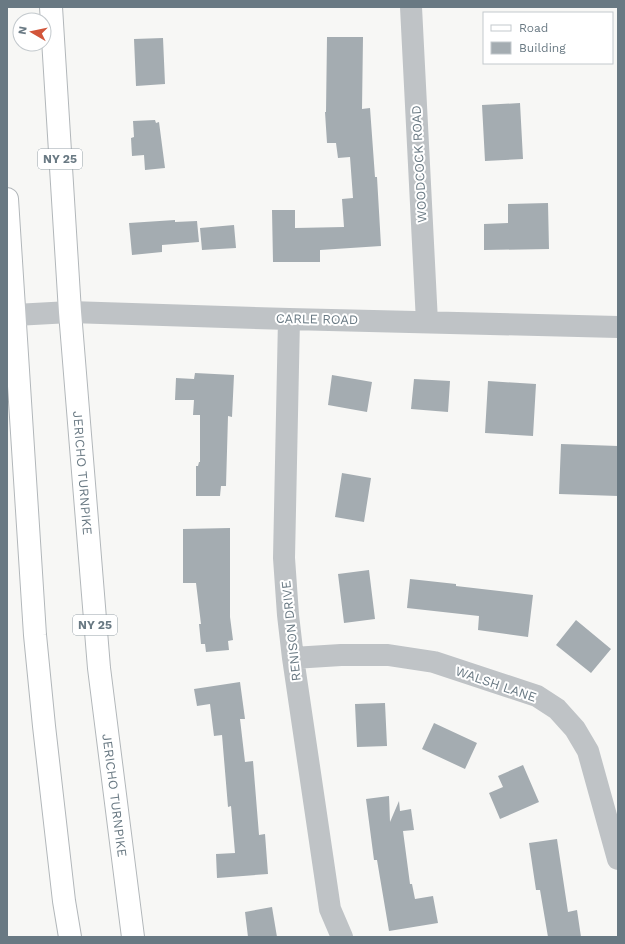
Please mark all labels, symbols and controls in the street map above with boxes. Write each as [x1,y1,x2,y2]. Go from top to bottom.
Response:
north arrow [12,12,52,52]
legend [483,12,613,64]
text: Road [519,21,548,35]
text: N [16,25,30,36]
text: Building [519,41,566,55]
street label: WOODCOCK ROAD [408,105,430,223]
road number: NY 25 [38,149,82,169]
street label: CARLE ROAD [276,311,358,327]
street label: JERICHO TURNPIKE [71,410,96,535]
street label: RENISON DRIVE [278,580,304,682]
road number: NY 25 [73,615,117,635]
street label: WALSH LANE [453,663,539,705]
street label: JERICHO TURNPIKE [100,733,130,858]

